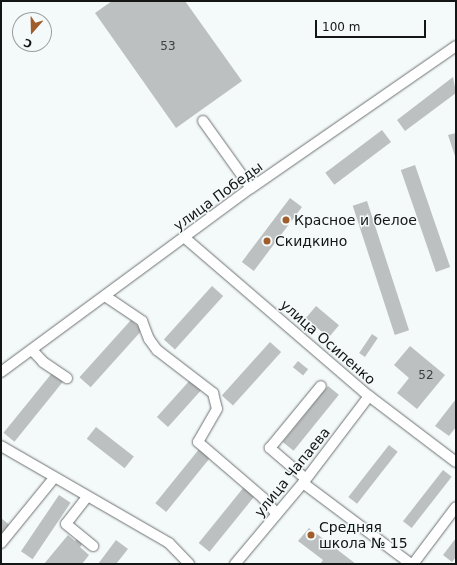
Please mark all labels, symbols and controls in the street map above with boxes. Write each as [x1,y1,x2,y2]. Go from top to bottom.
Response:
north arrow [12,12,52,52]
scale bar [317,12,428,38]
text: 100 m [322,20,360,34]
text: С [22,35,34,50]
house number: 53 [160,40,176,54]
street label: улица Победы [170,158,266,234]
place label: Красное и белое [294,212,417,228]
marker: Красное и белое [281,215,291,225]
place label: Скидкино [275,233,347,249]
marker: Скидкино [262,236,272,246]
street label: улица Осипенко [277,296,379,388]
house number: 52 [418,369,434,383]
street label: улица Чапаева [251,424,333,520]
place label: Средняя школа № 15 [319,519,408,552]
marker: Средняя школа № 15 [306,530,316,540]

